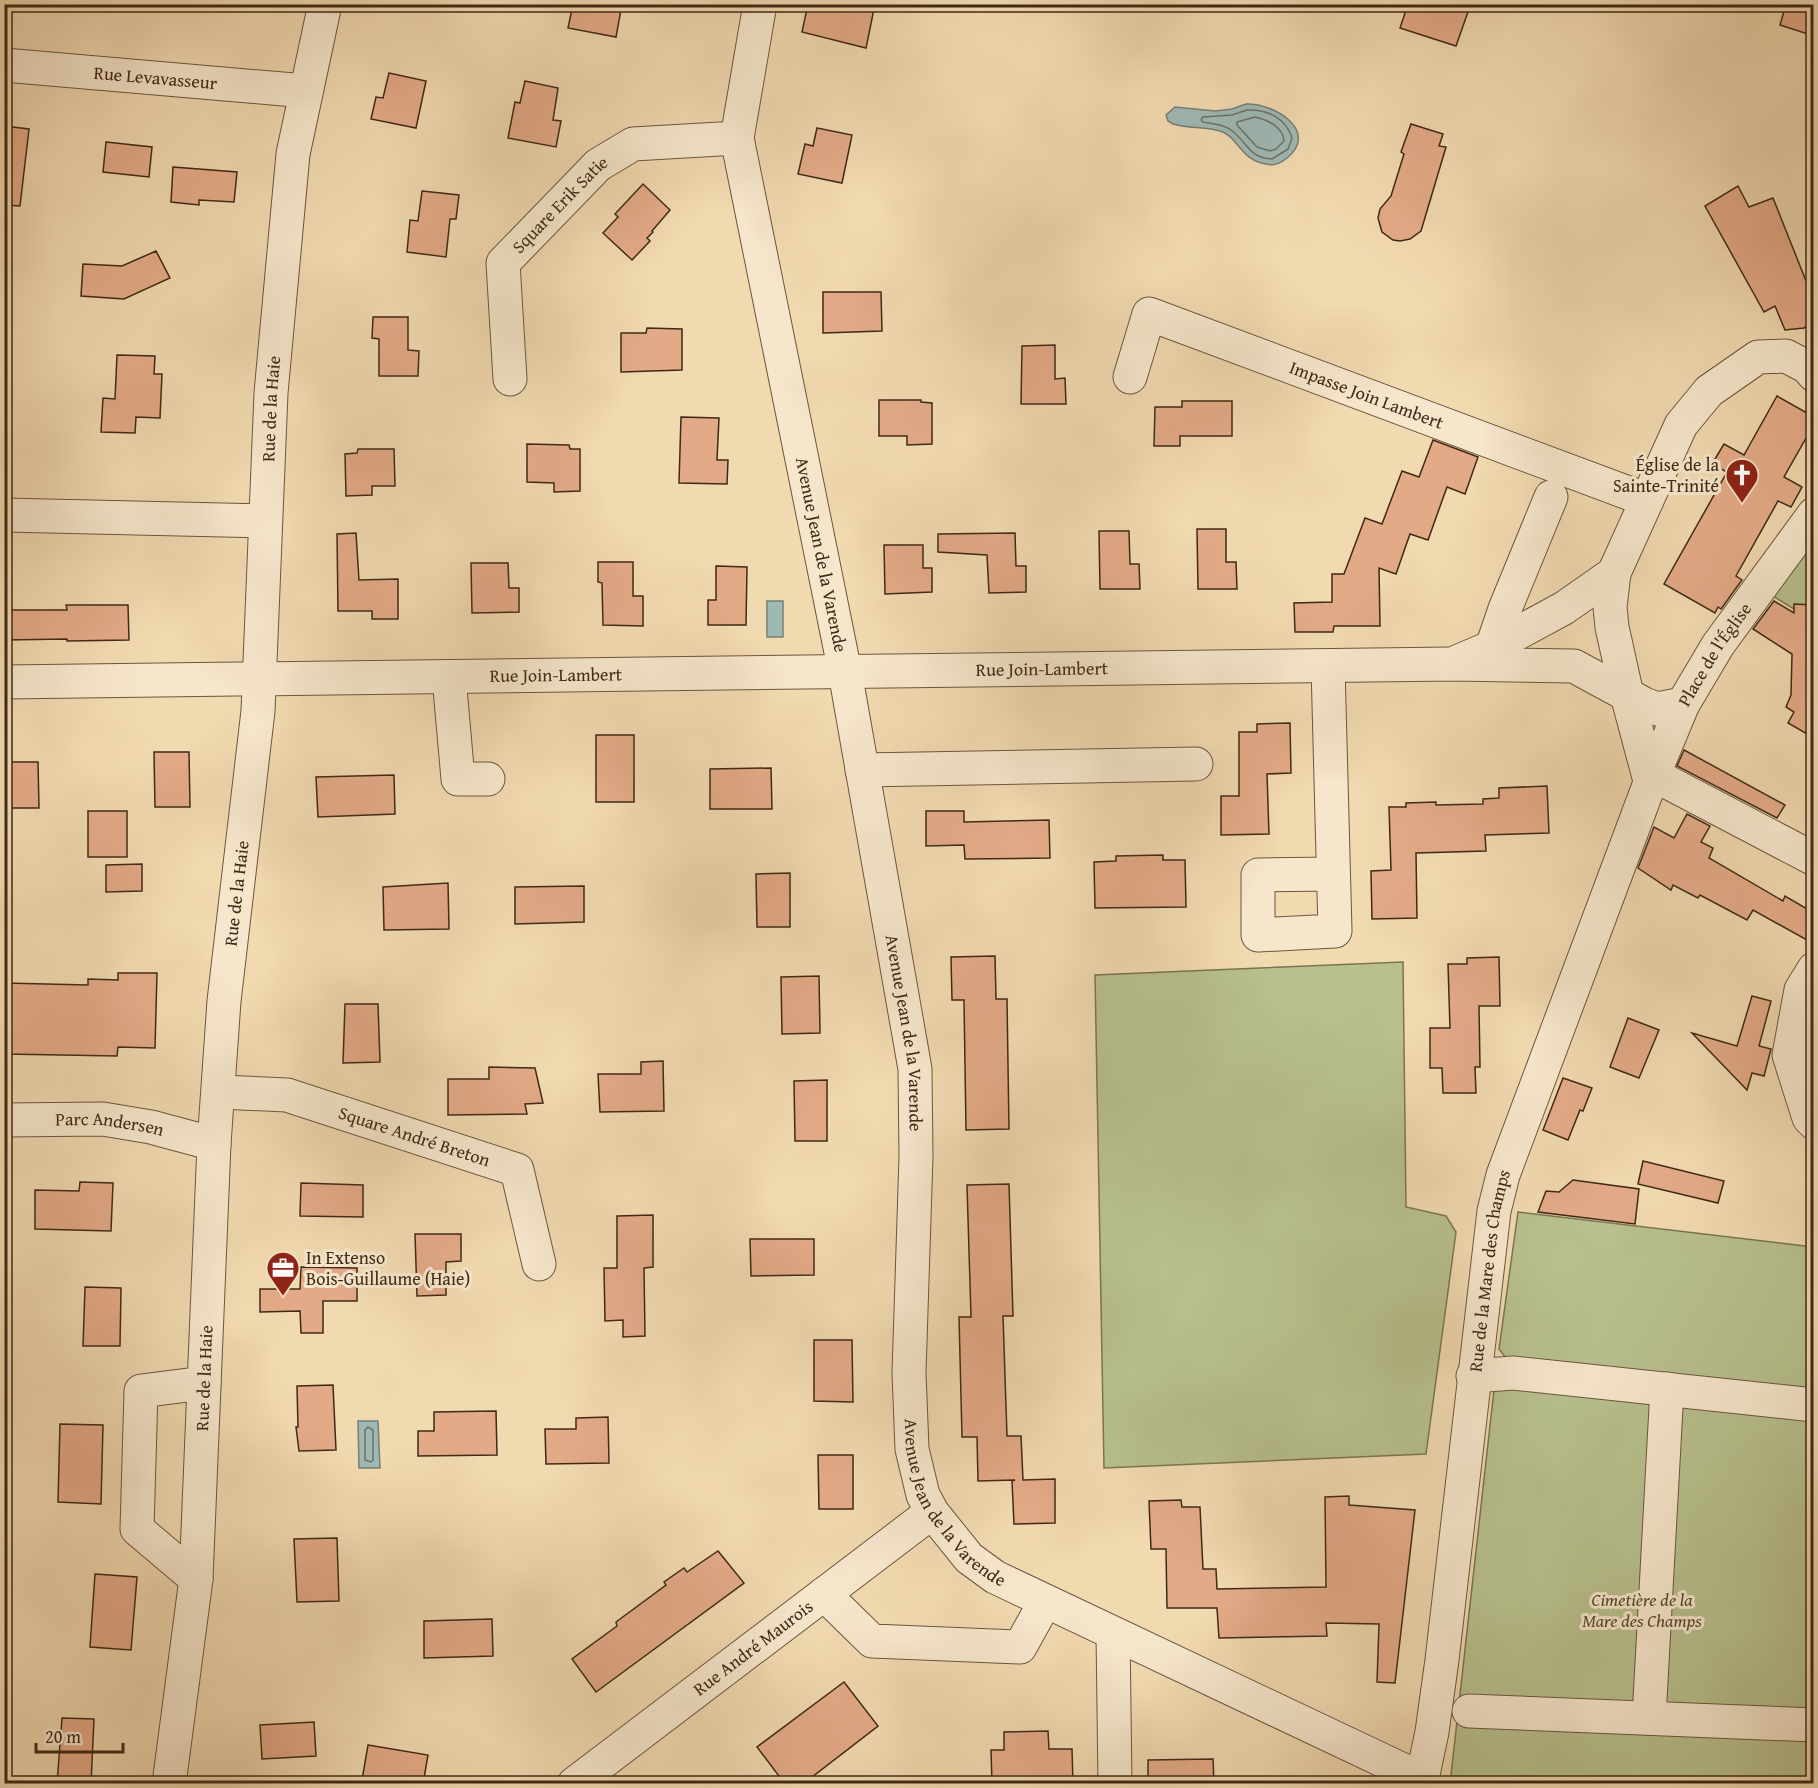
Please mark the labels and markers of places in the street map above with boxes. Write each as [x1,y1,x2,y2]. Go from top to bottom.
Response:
place label: Église de la Sainte-Trinité [1613,451,1719,499]
church icon: Église de la Sainte-Trinité [1724,457,1760,504]
place label: In Extenso Bois-Guillaume (Haie) [306,1244,470,1292]
office icon: In Extenso Bois-Guillaume (Haie) [265,1250,301,1297]

